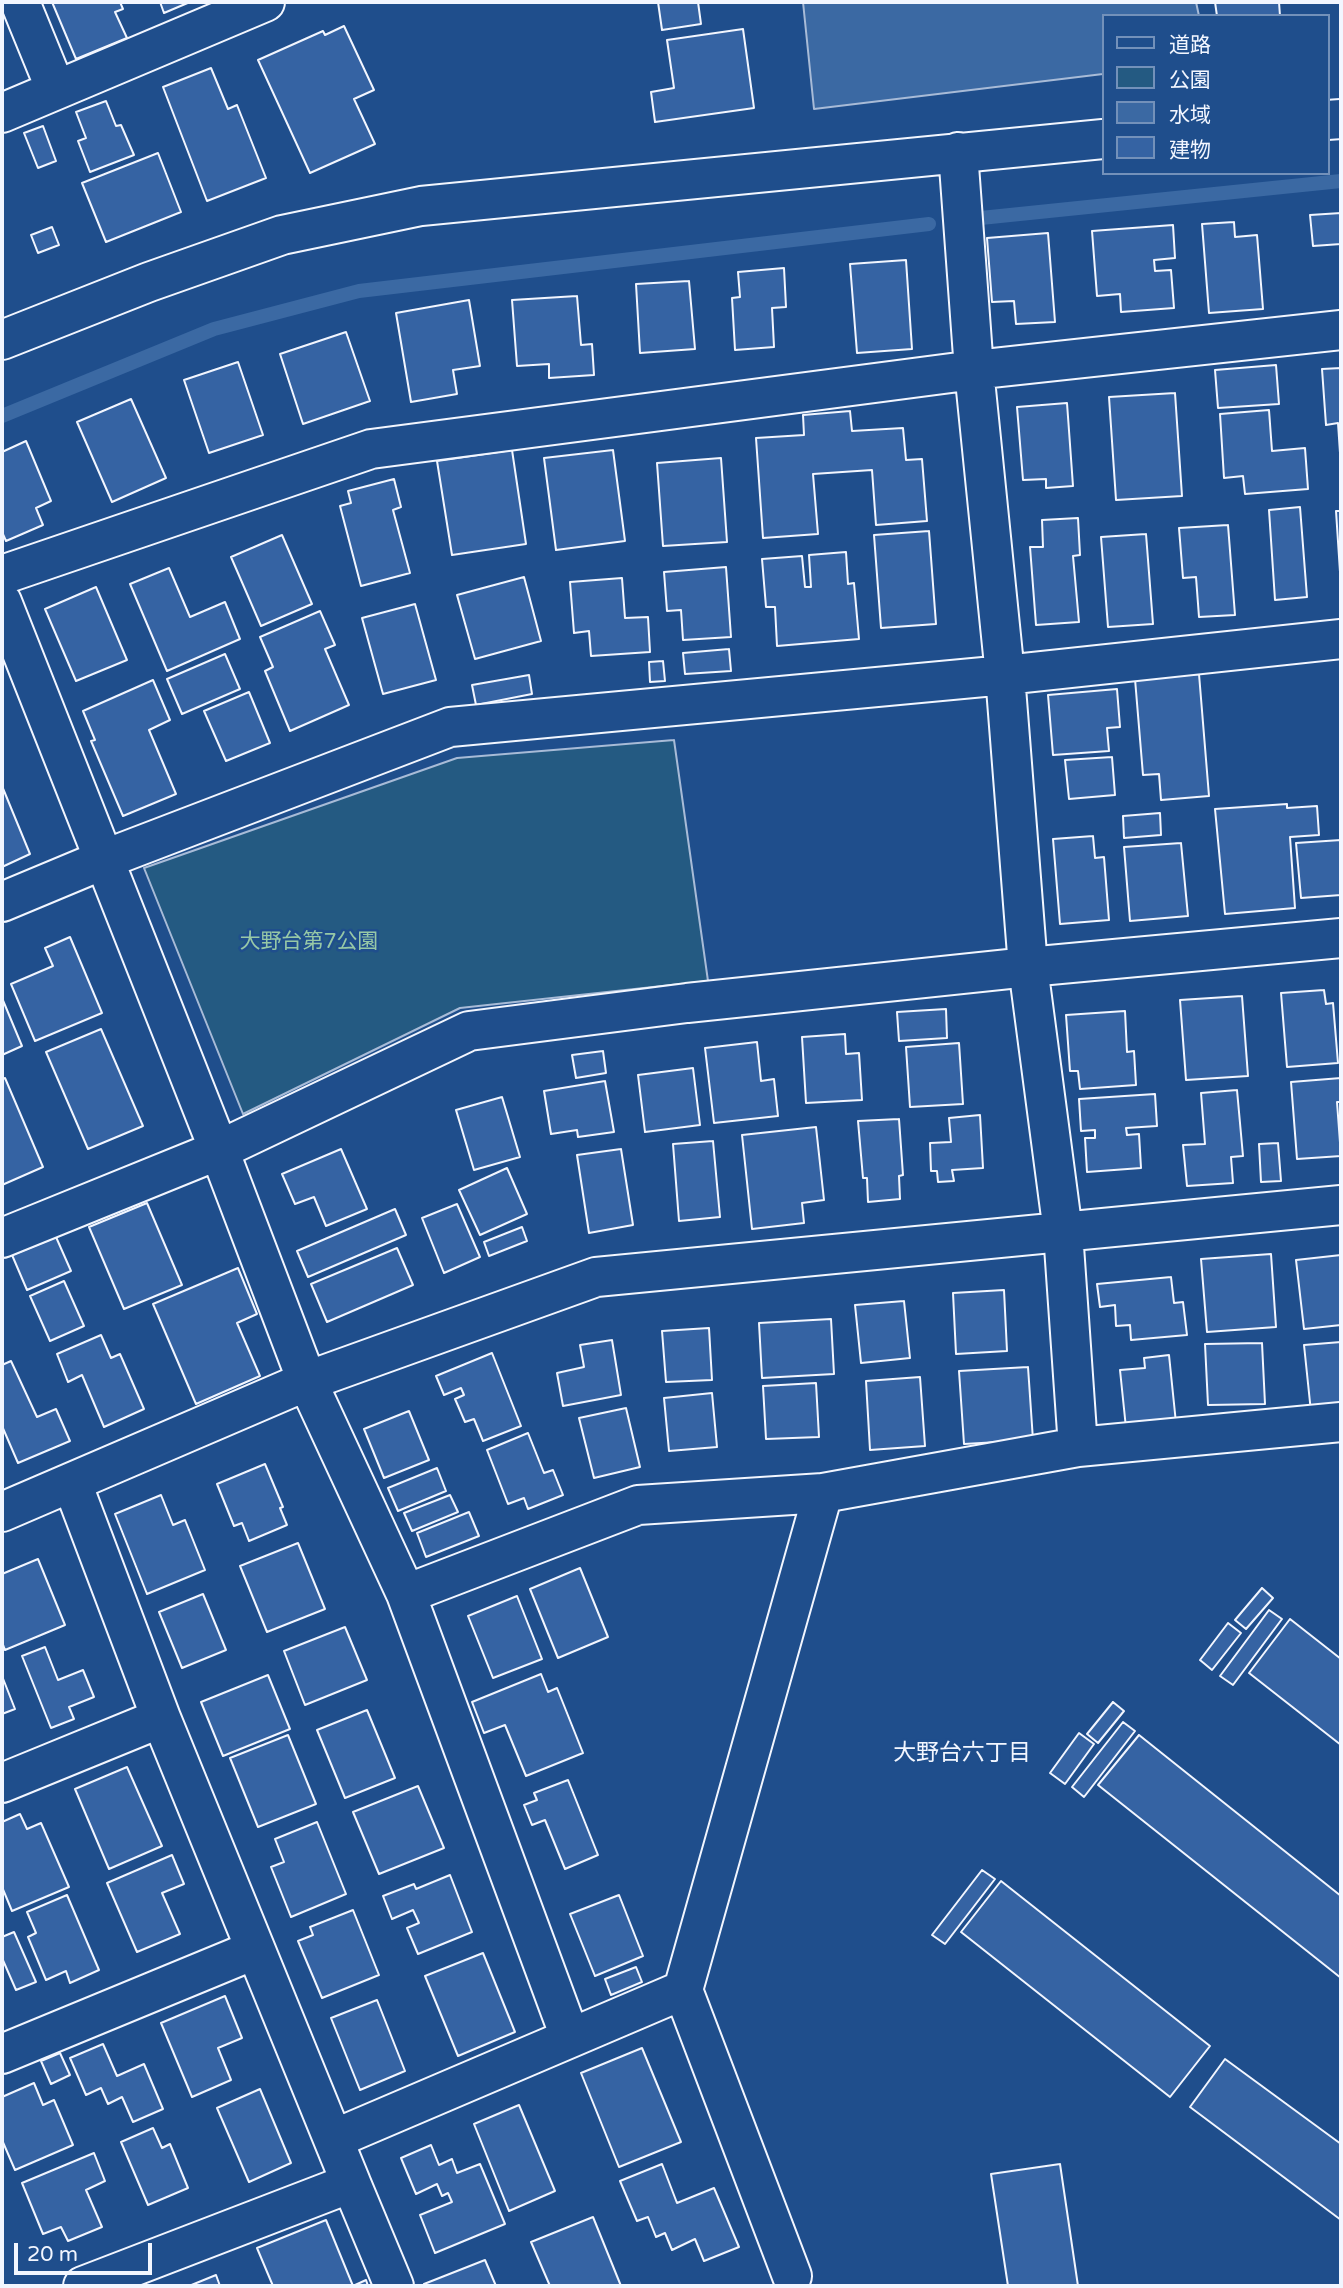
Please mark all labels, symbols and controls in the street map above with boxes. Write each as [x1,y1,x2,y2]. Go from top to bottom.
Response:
legend [1102,14,1329,175]
text: 道路 [1169,33,1211,58]
text: 公園 [1169,68,1211,93]
text: 水域 [1169,103,1211,128]
text: 建物 [1169,138,1211,163]
park label: 大野台第7公園 [239,929,379,955]
district label: 大野台六丁目 [893,1740,1031,1768]
scale bar [18,2228,156,2272]
text: 20 m [27,2242,78,2267]

